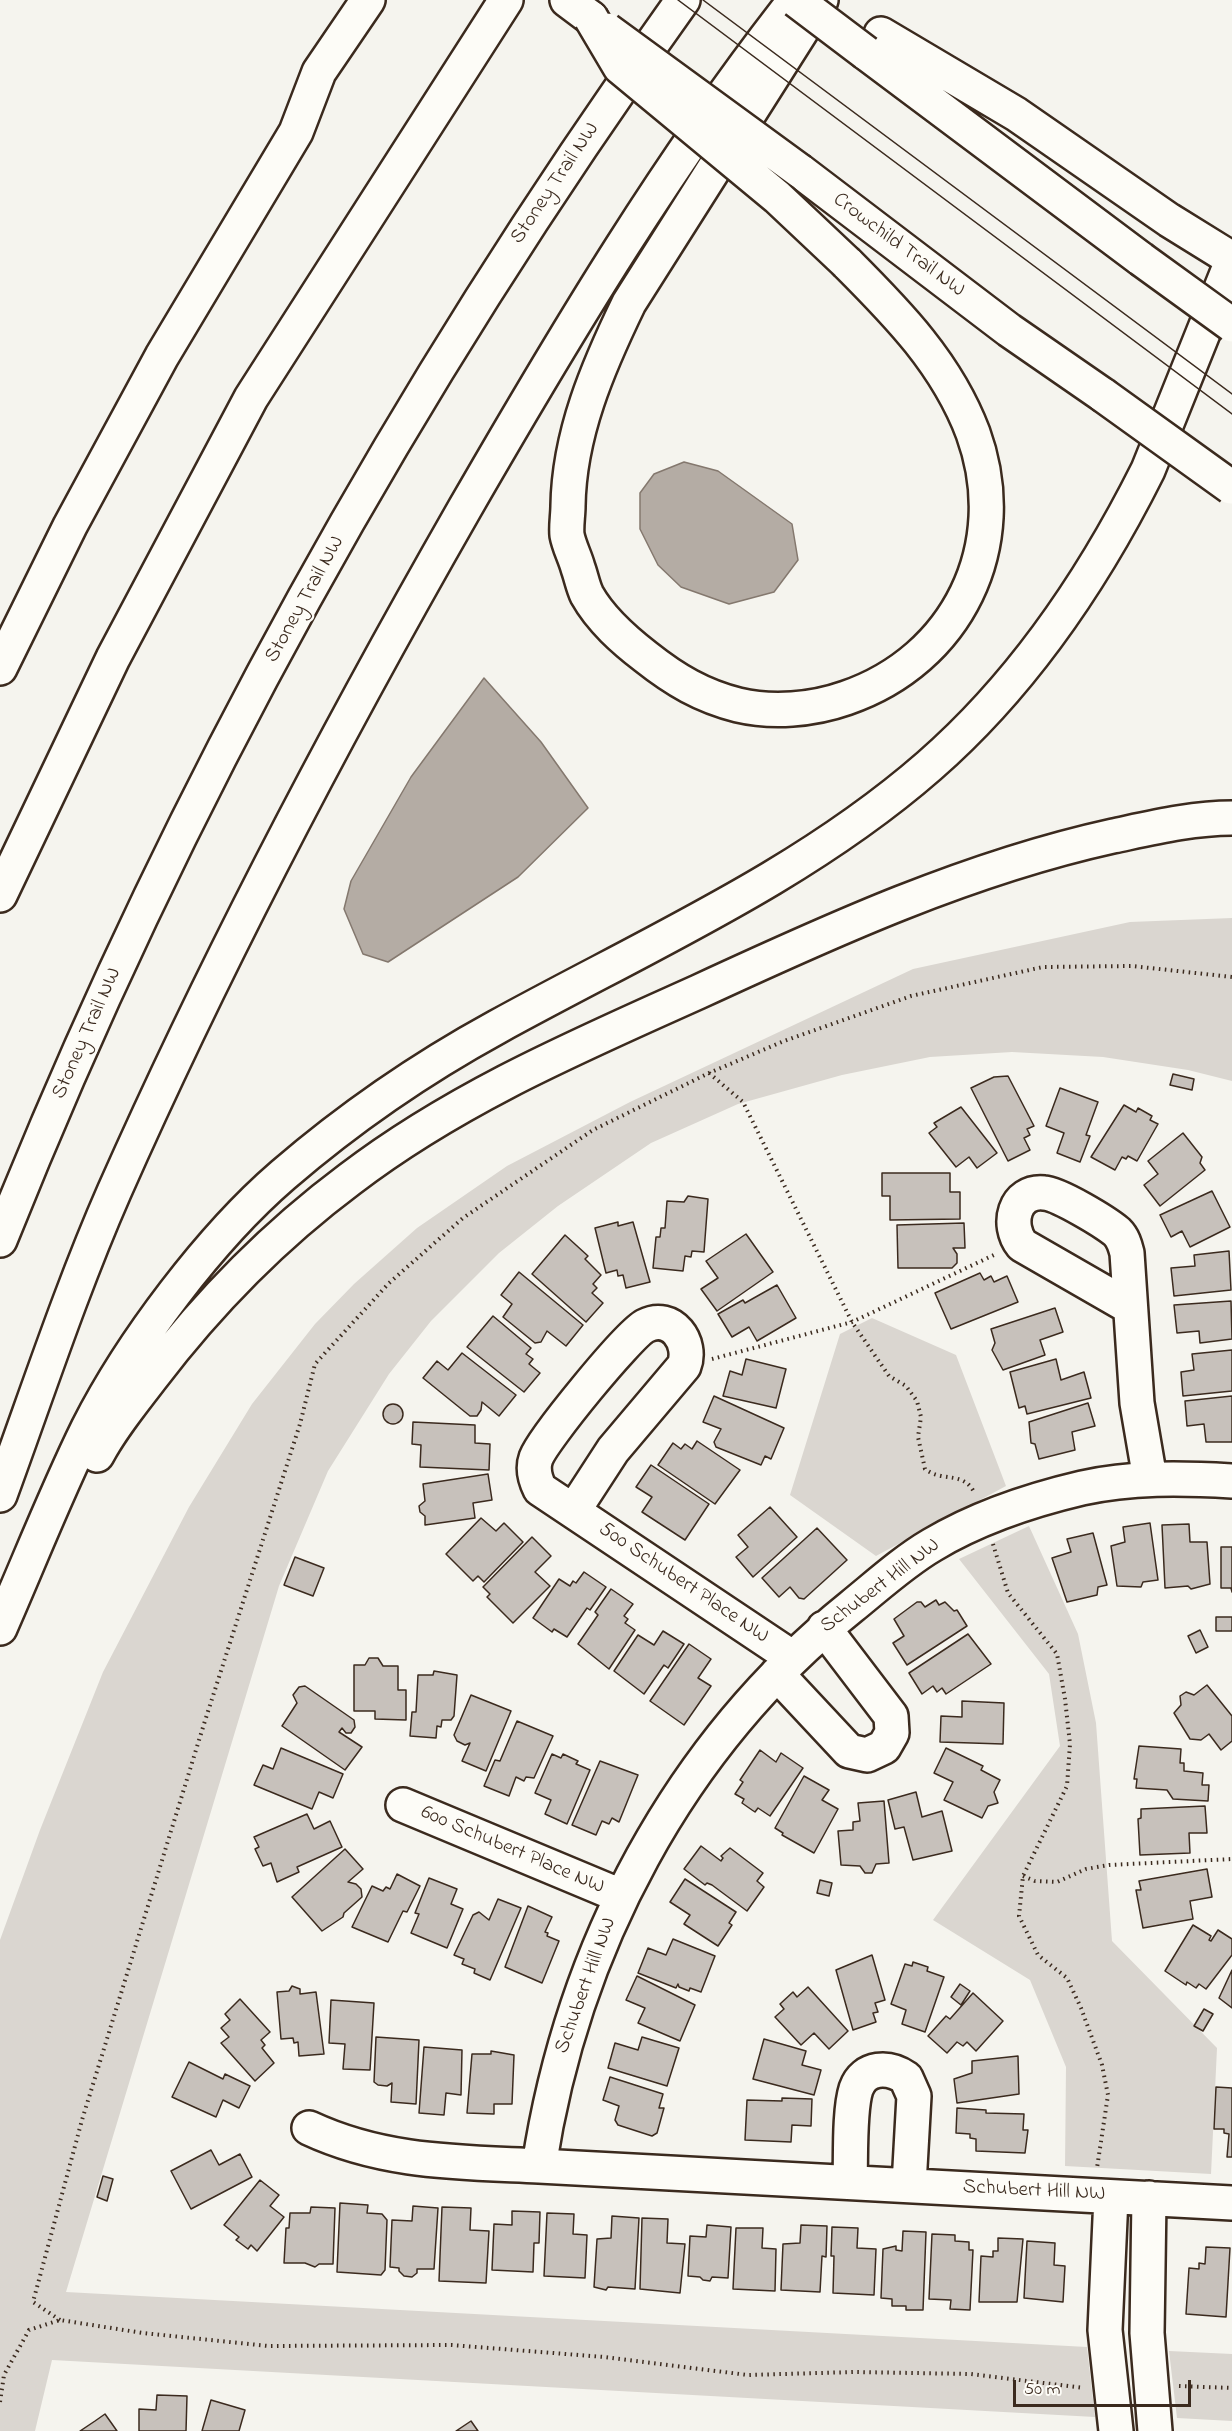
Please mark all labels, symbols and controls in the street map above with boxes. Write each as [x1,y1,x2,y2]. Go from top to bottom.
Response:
street label: Stoney Trail NW [506,118,606,250]
street label: Crowchild Trail NW [827,188,969,304]
street label: Stoney Trail NW [261,532,351,668]
street label: Stoney Trail NW [48,964,128,1104]
street label: 500 Schubert Place NW [593,1518,773,1650]
street label: Schubert Hill NW [816,1534,946,1640]
street label: 600 Schubert Place NW [416,1801,608,1901]
street label: Schubert Hill NW [551,1915,623,2057]
street label: Schubert Hill NW [962,2176,1106,2208]
scale bar [1016,2368,1194,2406]
text: 50 m [1024,2377,1061,2403]

